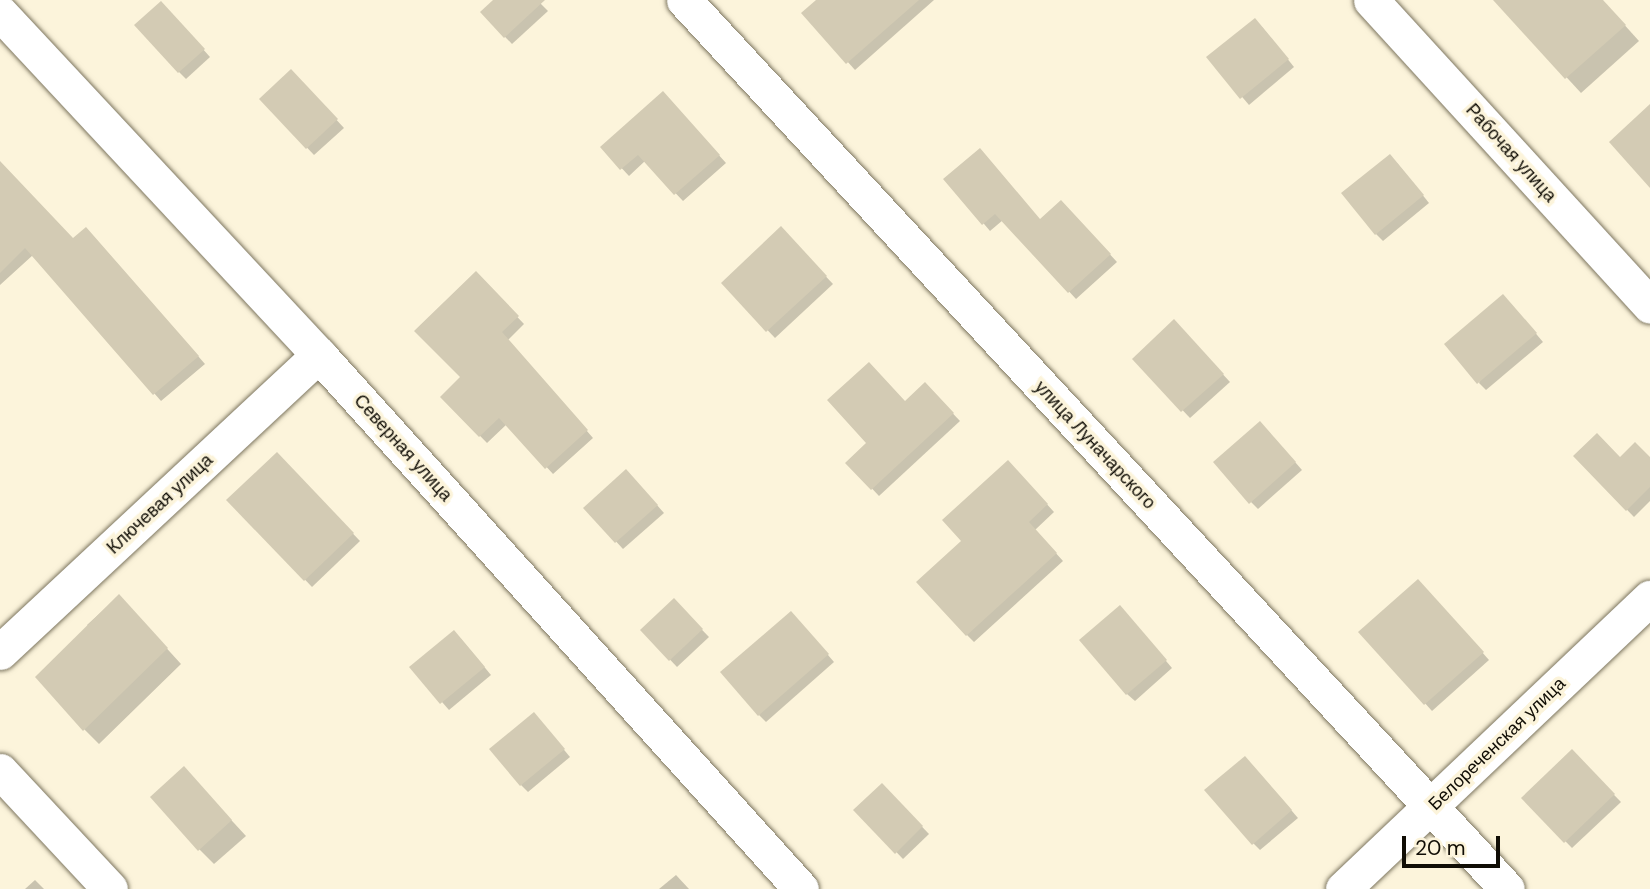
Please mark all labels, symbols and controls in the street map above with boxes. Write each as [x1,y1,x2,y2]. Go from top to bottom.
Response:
street label: Рабочая улица [1461,99,1561,207]
street label: улица Луначарского [1030,376,1160,514]
street label: Северная улица [349,390,457,506]
street label: Ключевая улица [103,449,217,559]
street label: Белореченская улица [1424,673,1570,815]
scale bar [1405,822,1503,866]
text: 20 m [1415,834,1466,862]

